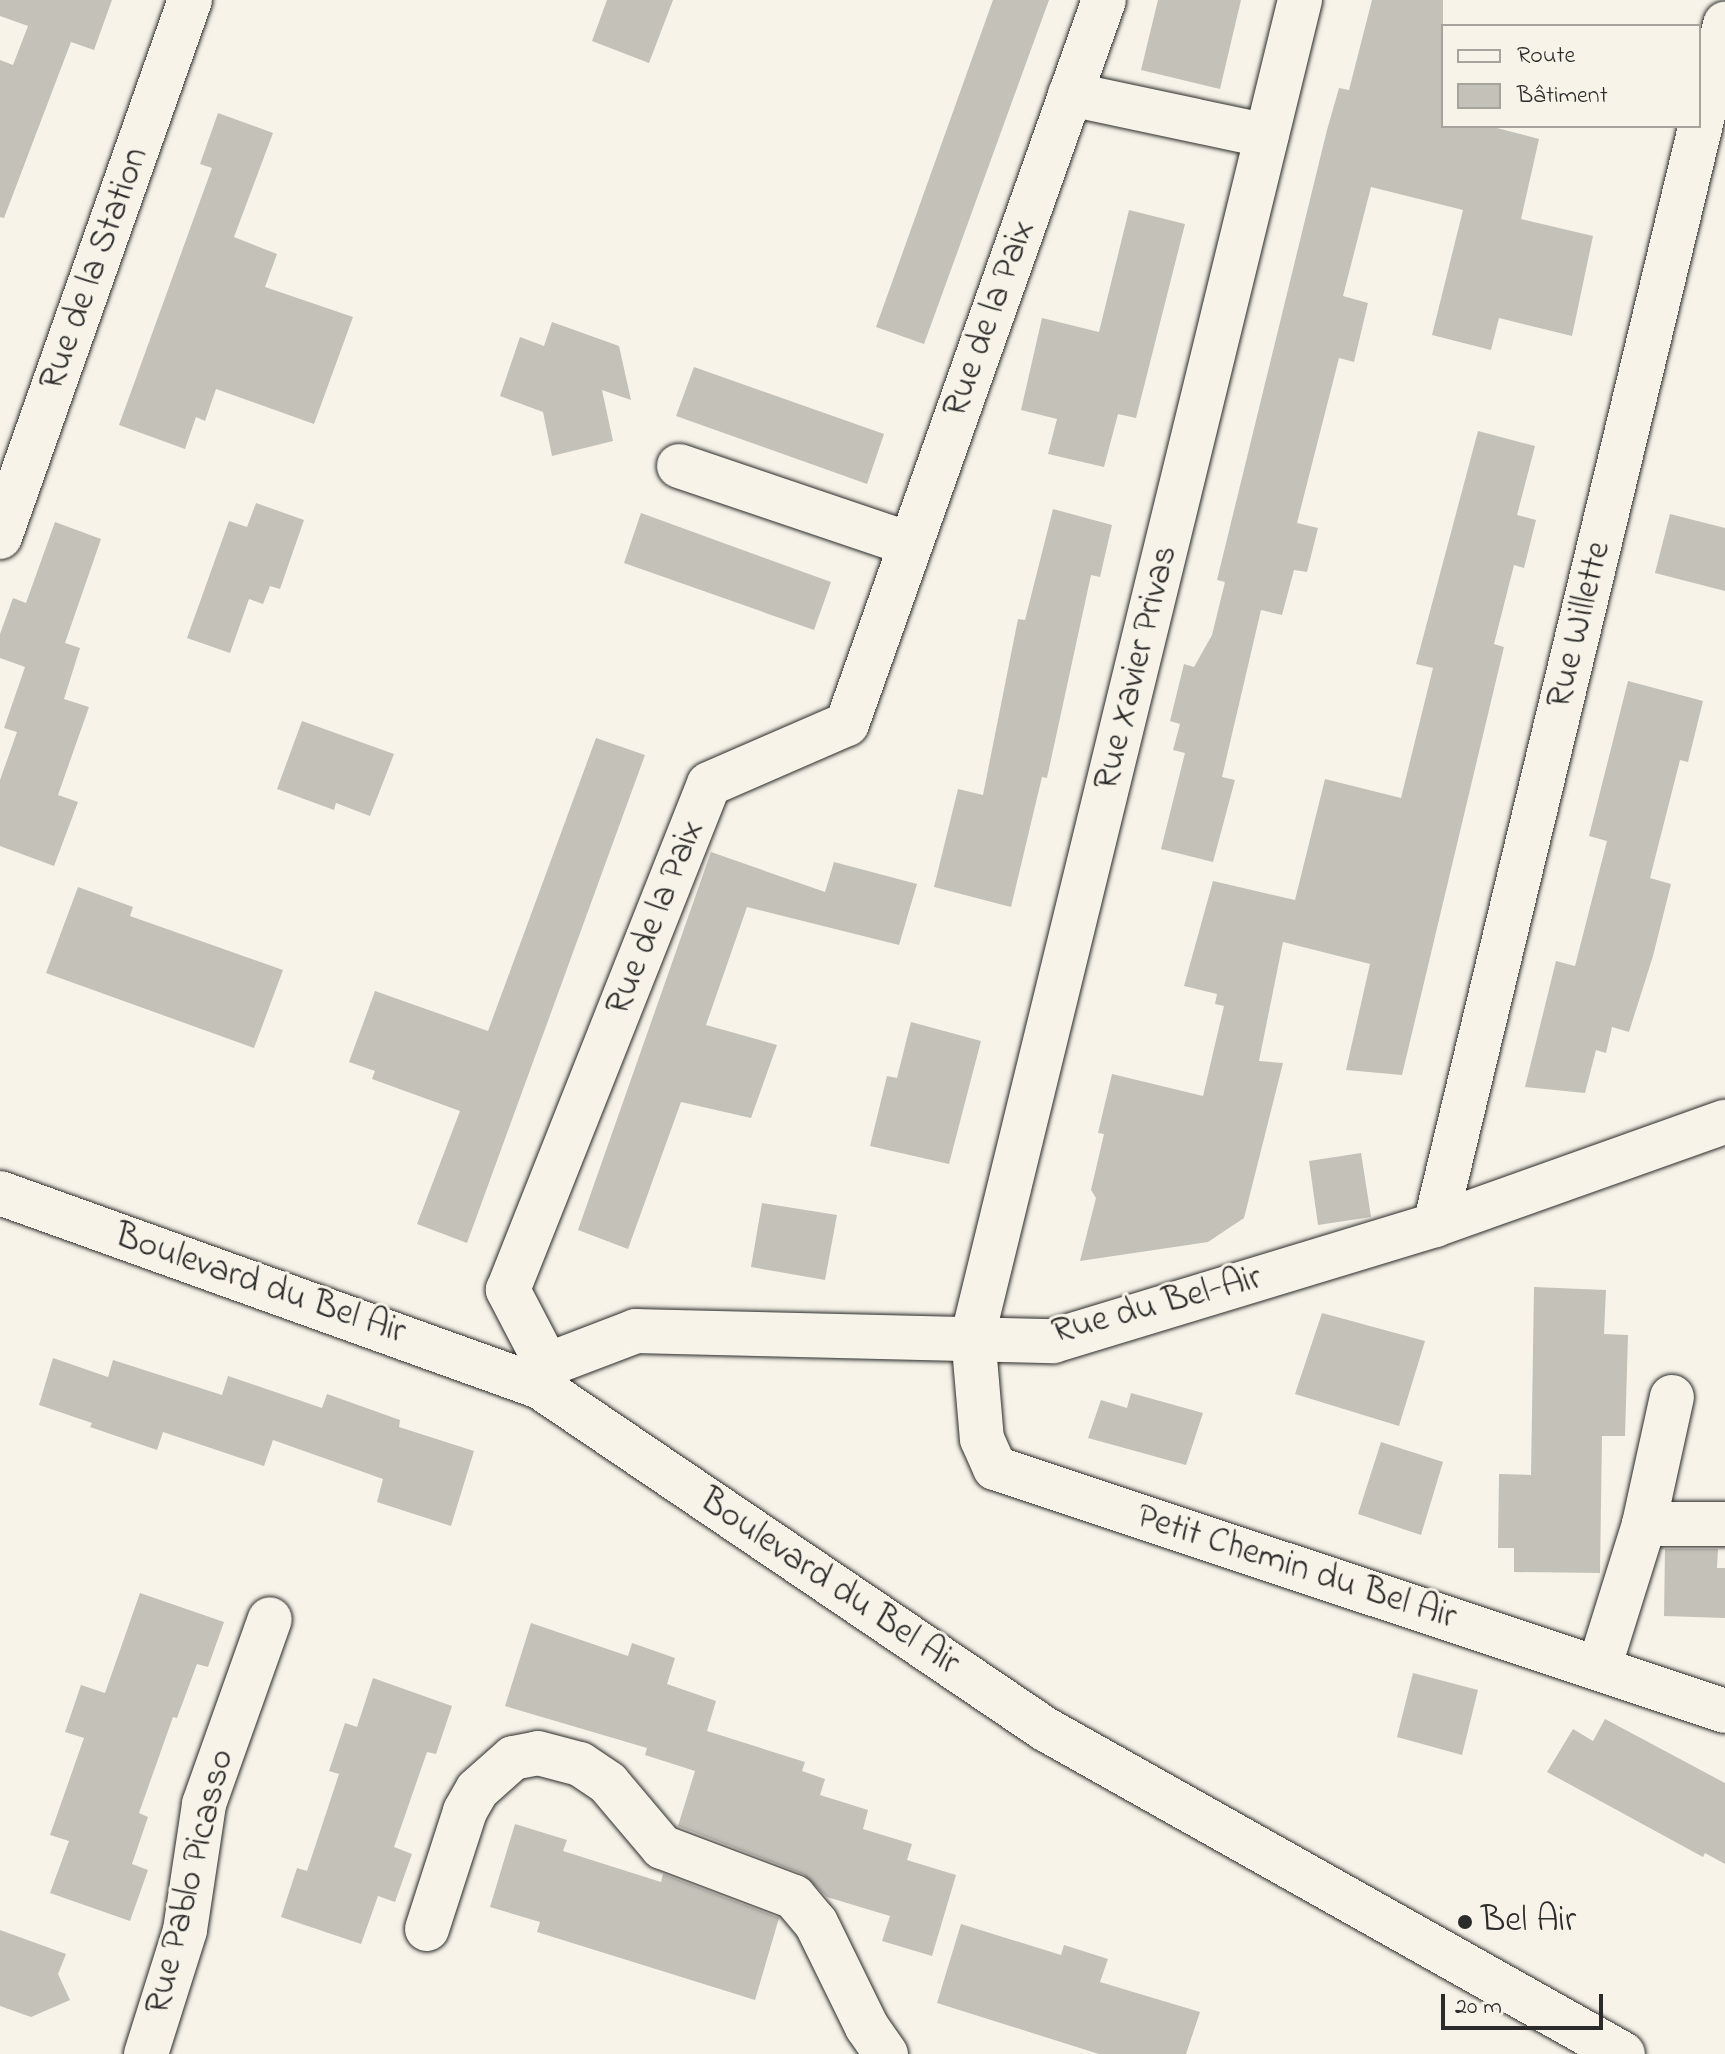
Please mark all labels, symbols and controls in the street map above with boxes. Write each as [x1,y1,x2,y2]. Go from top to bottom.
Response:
legend [1441,24,1701,128]
text: Route [1517,39,1575,74]
text: Bâtiment [1517,79,1608,114]
street label: Rue de la Station [31,142,159,396]
street label: Rue de la Paix [934,215,1046,423]
street label: Rue Willette [1538,537,1622,713]
street label: Rue Xavier Privas [1086,541,1188,795]
street label: Rue de la Paix [597,814,715,1022]
street label: Boulevard du Bel Air [109,1215,411,1355]
street label: Rue du Bel-Air [1048,1257,1266,1355]
street label: Boulevard du Bel Air [691,1480,967,1686]
street label: Petit Chemin du Bel Air [1131,1496,1461,1640]
street label: Rue Pablo Picasso [137,1745,245,2019]
place label: Bel Air [1481,1900,1576,1944]
marker: Bel Air [1456,1913,1474,1931]
scale bar [1445,1978,1607,2028]
text: 20 m [1455,1990,1502,2025]

